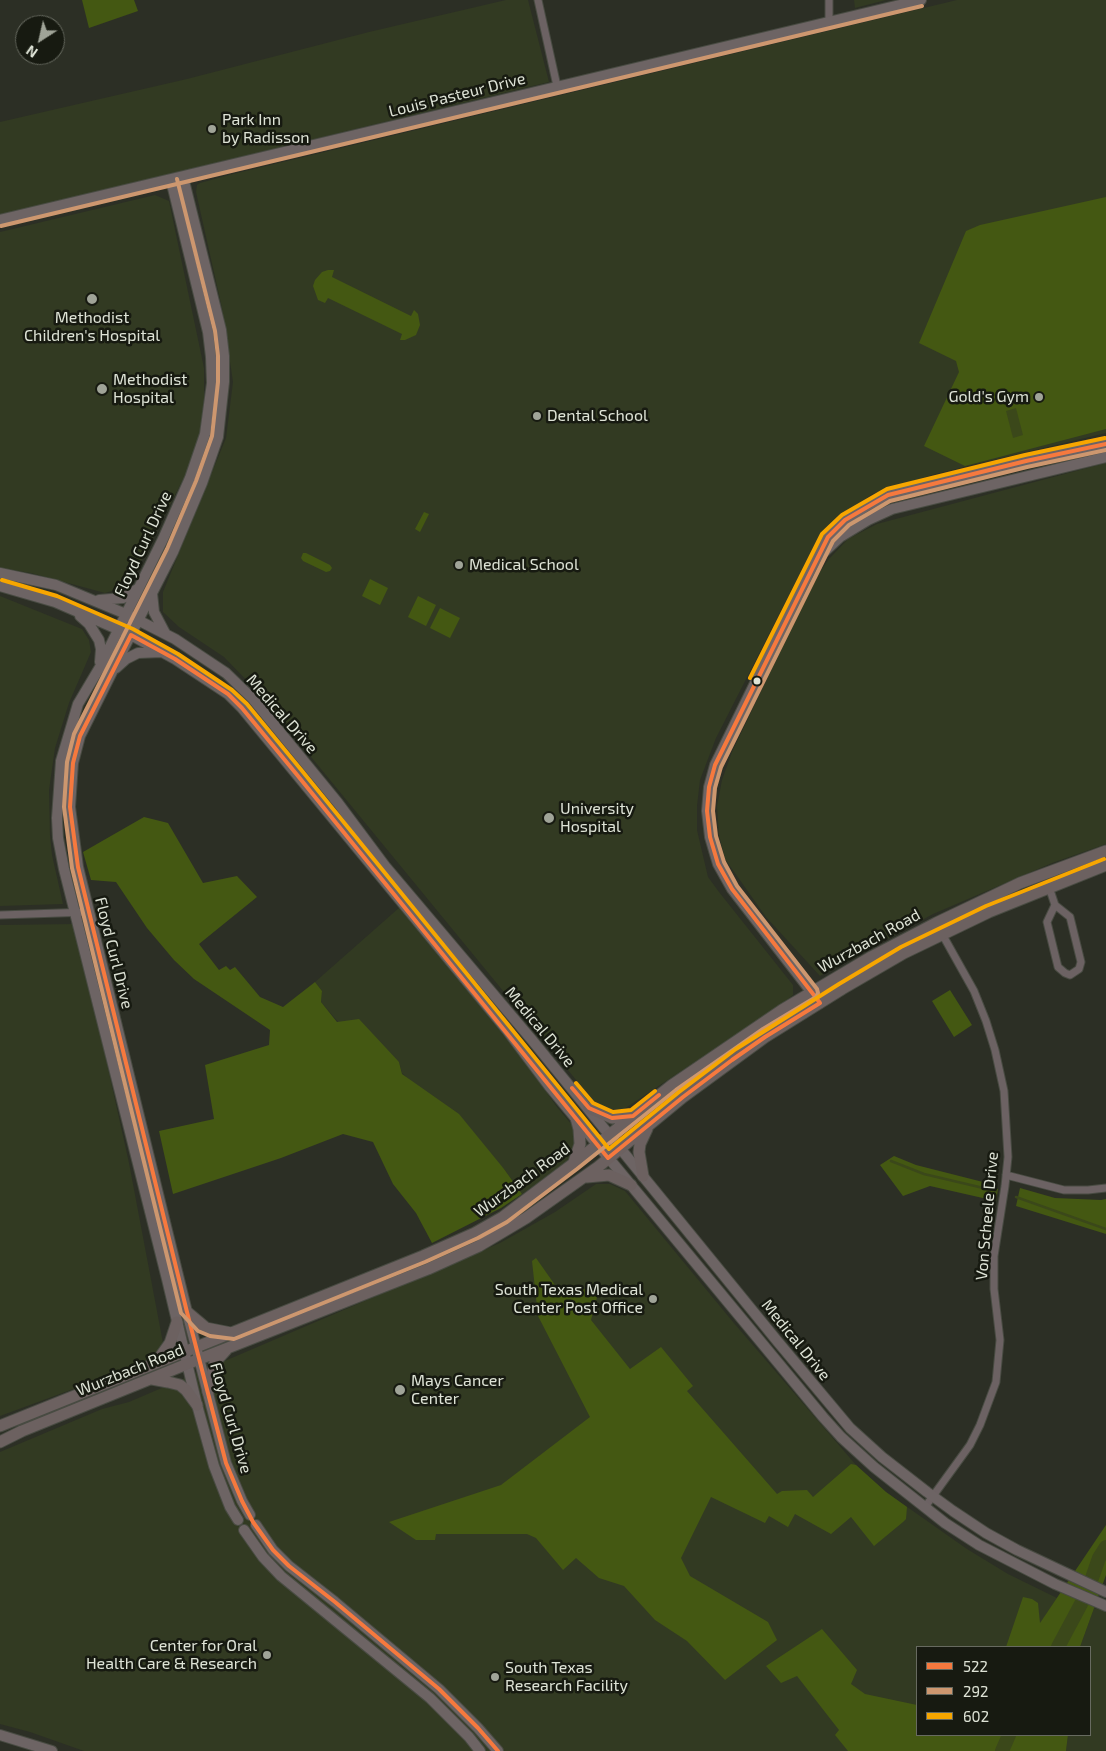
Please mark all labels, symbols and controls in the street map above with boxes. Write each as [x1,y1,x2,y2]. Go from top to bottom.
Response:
north arrow [15,15,65,65]
text: N [23,42,41,62]
street label: Louis Pasteur Drive [387,69,527,121]
place label: Park Inn by Radisson [222,110,310,148]
marker: Park Inn by Radisson [206,123,218,135]
marker: Methodist Children's Hospital [85,292,99,306]
place label: Methodist Children's Hospital [24,308,160,346]
place label: Methodist Hospital [113,370,187,408]
marker: Methodist Hospital [95,382,109,396]
place label: Gold's Gym [948,387,1029,407]
marker: Gold's Gym [1033,391,1045,403]
place label: Dental School [547,406,648,426]
marker: Dental School [531,410,543,422]
street label: Floyd Curl Drive [110,488,176,600]
place label: Medical School [469,555,579,575]
marker: Medical School [453,559,465,571]
street label: Medical Drive [242,670,322,758]
unlabelled marker [752,676,762,686]
place label: University Hospital [560,799,634,837]
marker: University Hospital [542,811,556,825]
street label: Floyd Curl Drive [91,895,137,1011]
street label: Wurzbach Road [814,905,924,977]
street label: Medical Drive [501,983,579,1071]
street label: Wurzbach Road [470,1139,574,1221]
street label: Von Scheele Drive [972,1151,1002,1281]
place label: South Texas Medical Center Post Office [495,1280,643,1318]
marker: South Texas Medical Center Post Office [647,1293,659,1305]
street label: Medical Drive [757,1296,835,1384]
street label: Wurzbach Road [73,1340,187,1400]
street label: Floyd Curl Drive [206,1360,256,1476]
place label: Mays Cancer Center [411,1371,504,1409]
marker: Mays Cancer Center [393,1383,407,1397]
place label: Center for Oral Health Care & Research [86,1636,257,1674]
legend [916,1646,1091,1736]
marker: Center for Oral Health Care & Research [261,1649,273,1661]
text: 522 [963,1657,988,1675]
place label: South Texas Research Facility [505,1658,628,1696]
marker: South Texas Research Facility [489,1671,501,1683]
text: 292 [963,1682,988,1700]
text: 602 [963,1707,989,1725]

